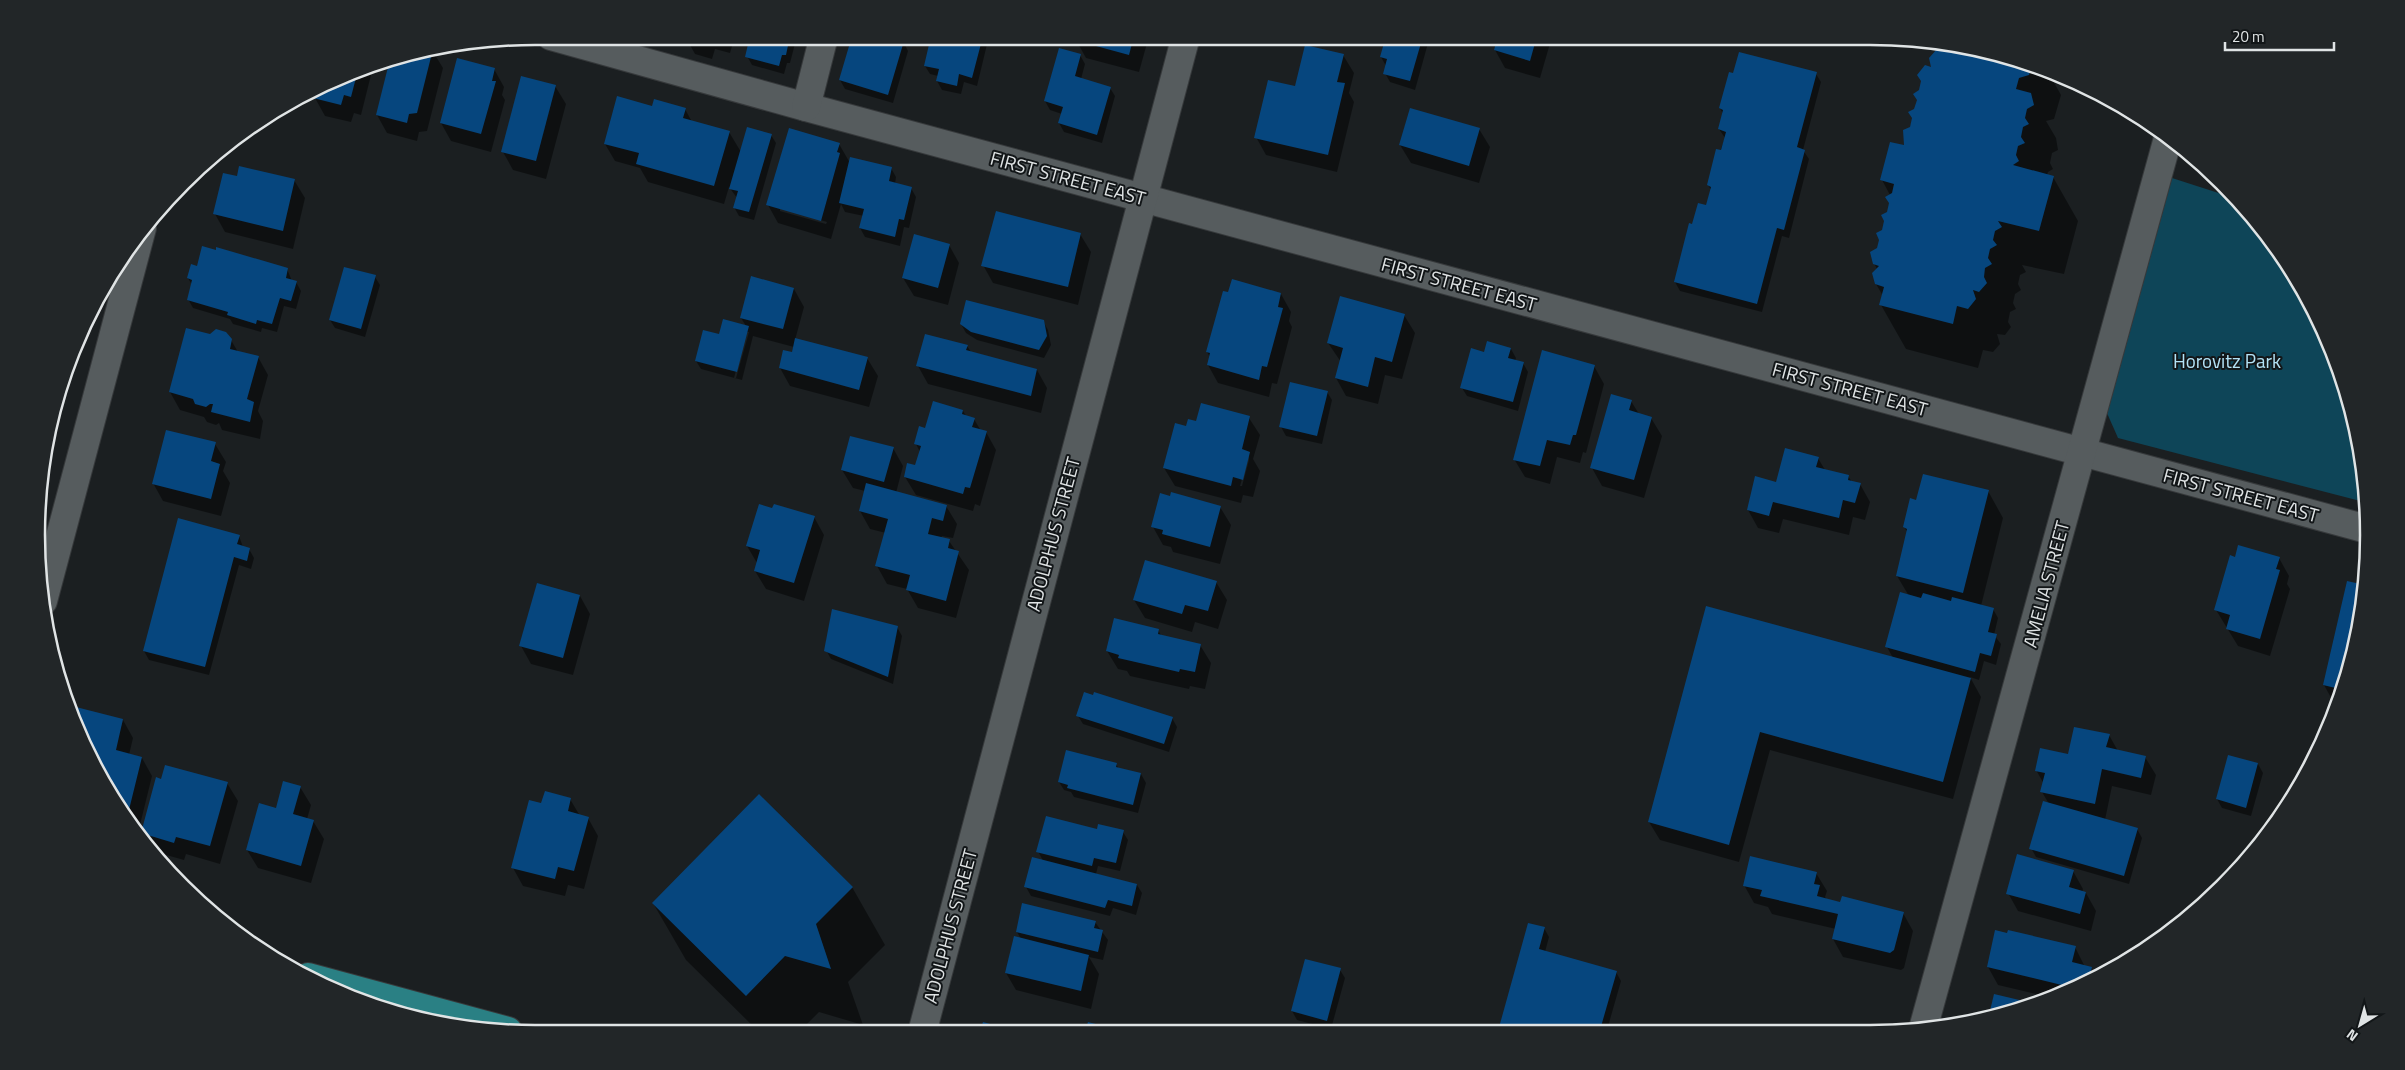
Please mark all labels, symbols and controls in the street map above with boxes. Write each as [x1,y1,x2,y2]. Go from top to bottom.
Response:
scale bar [2225,20,2334,52]
text: 20 m [2232,25,2265,48]
street label: FIRST STREET EAST [987,143,1149,212]
street label: FIRST STREET EAST [1378,249,1540,318]
park label: Horovitz Park [2173,346,2281,375]
street label: FIRST STREET EAST [1769,354,1931,423]
street label: ADOLPHUS STREET [1018,453,1087,614]
street label: FIRST STREET EAST [2160,460,2322,529]
street label: AMELIA STREET [2015,517,2076,650]
street label: ADOLPHUS STREET [915,845,984,1006]
north arrow [2335,1000,2385,1050]
text: N [2342,1024,2362,1047]

